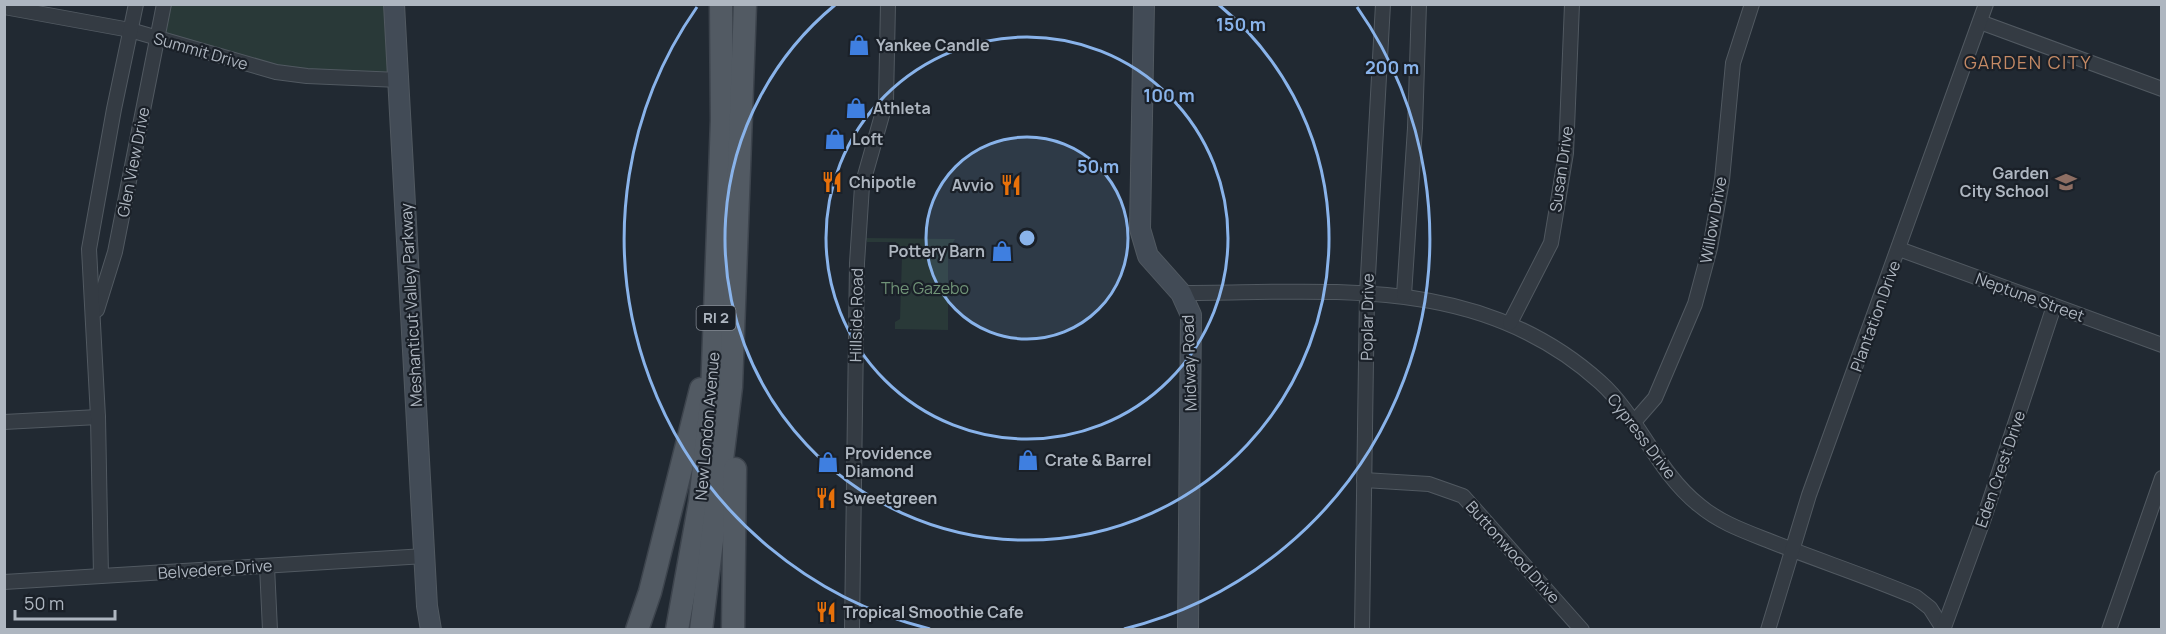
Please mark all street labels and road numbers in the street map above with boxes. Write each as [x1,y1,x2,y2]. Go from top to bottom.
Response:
street label: Summit Drive [151,27,251,75]
street label: Glen View Drive [112,105,154,219]
street label: Susan Drive [1544,125,1578,213]
street label: Willow Drive [1695,175,1731,265]
street label: Meshanticut Valley Parkway [395,202,427,407]
street label: Plantation Drive [1845,257,1905,375]
street label: Neptune Street [1972,267,2088,327]
street label: Hillside Road [844,268,868,362]
street label: Poplar Drive [1355,273,1379,361]
road number: RI 2 [696,306,736,330]
street label: Midway Road [1176,314,1202,412]
street label: New London Avenue [690,351,724,501]
street label: Cypress Drive [1603,389,1681,483]
street label: Eden Crest Drive [1970,408,2030,530]
street label: Buttonwood Drive [1461,496,1565,608]
street label: Belvedere Drive [157,554,273,584]

